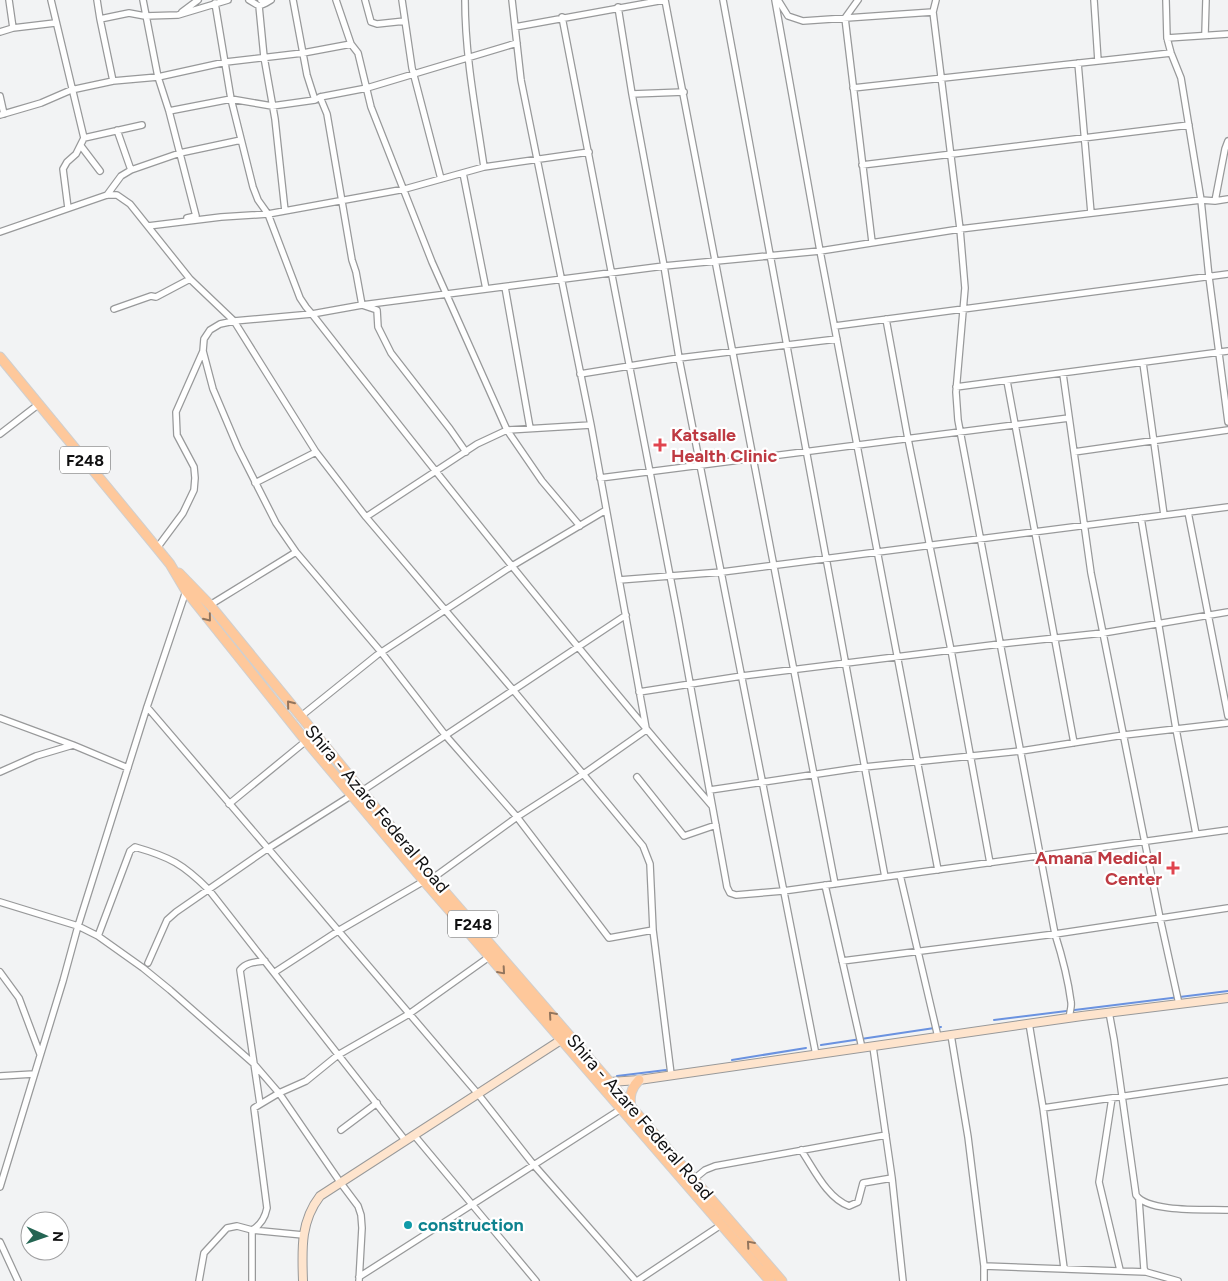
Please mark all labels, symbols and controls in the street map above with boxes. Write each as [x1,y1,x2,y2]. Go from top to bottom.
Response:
place label: Katsalle Health Clinic [671,424,777,467]
marker: Katsalle Health Clinic [653,438,667,452]
road number: F248 [60,446,110,474]
one-way arrow [203,612,212,621]
one-way arrow [286,700,295,709]
street label: Shira - Azare Federal Road [300,721,454,897]
place label: Amana Medical Center [1035,847,1162,890]
marker: Amana Medical Center [1166,861,1180,875]
road number: F248 [448,911,498,938]
one-way arrow [496,966,505,975]
one-way arrow [549,1012,558,1021]
street label: Shira - Azare Federal Road [562,1030,718,1204]
north arrow [20,1211,70,1261]
place label: construction [418,1214,524,1236]
marker: construction [402,1219,414,1231]
text: N [49,1231,66,1242]
one-way arrow [747,1241,756,1250]

